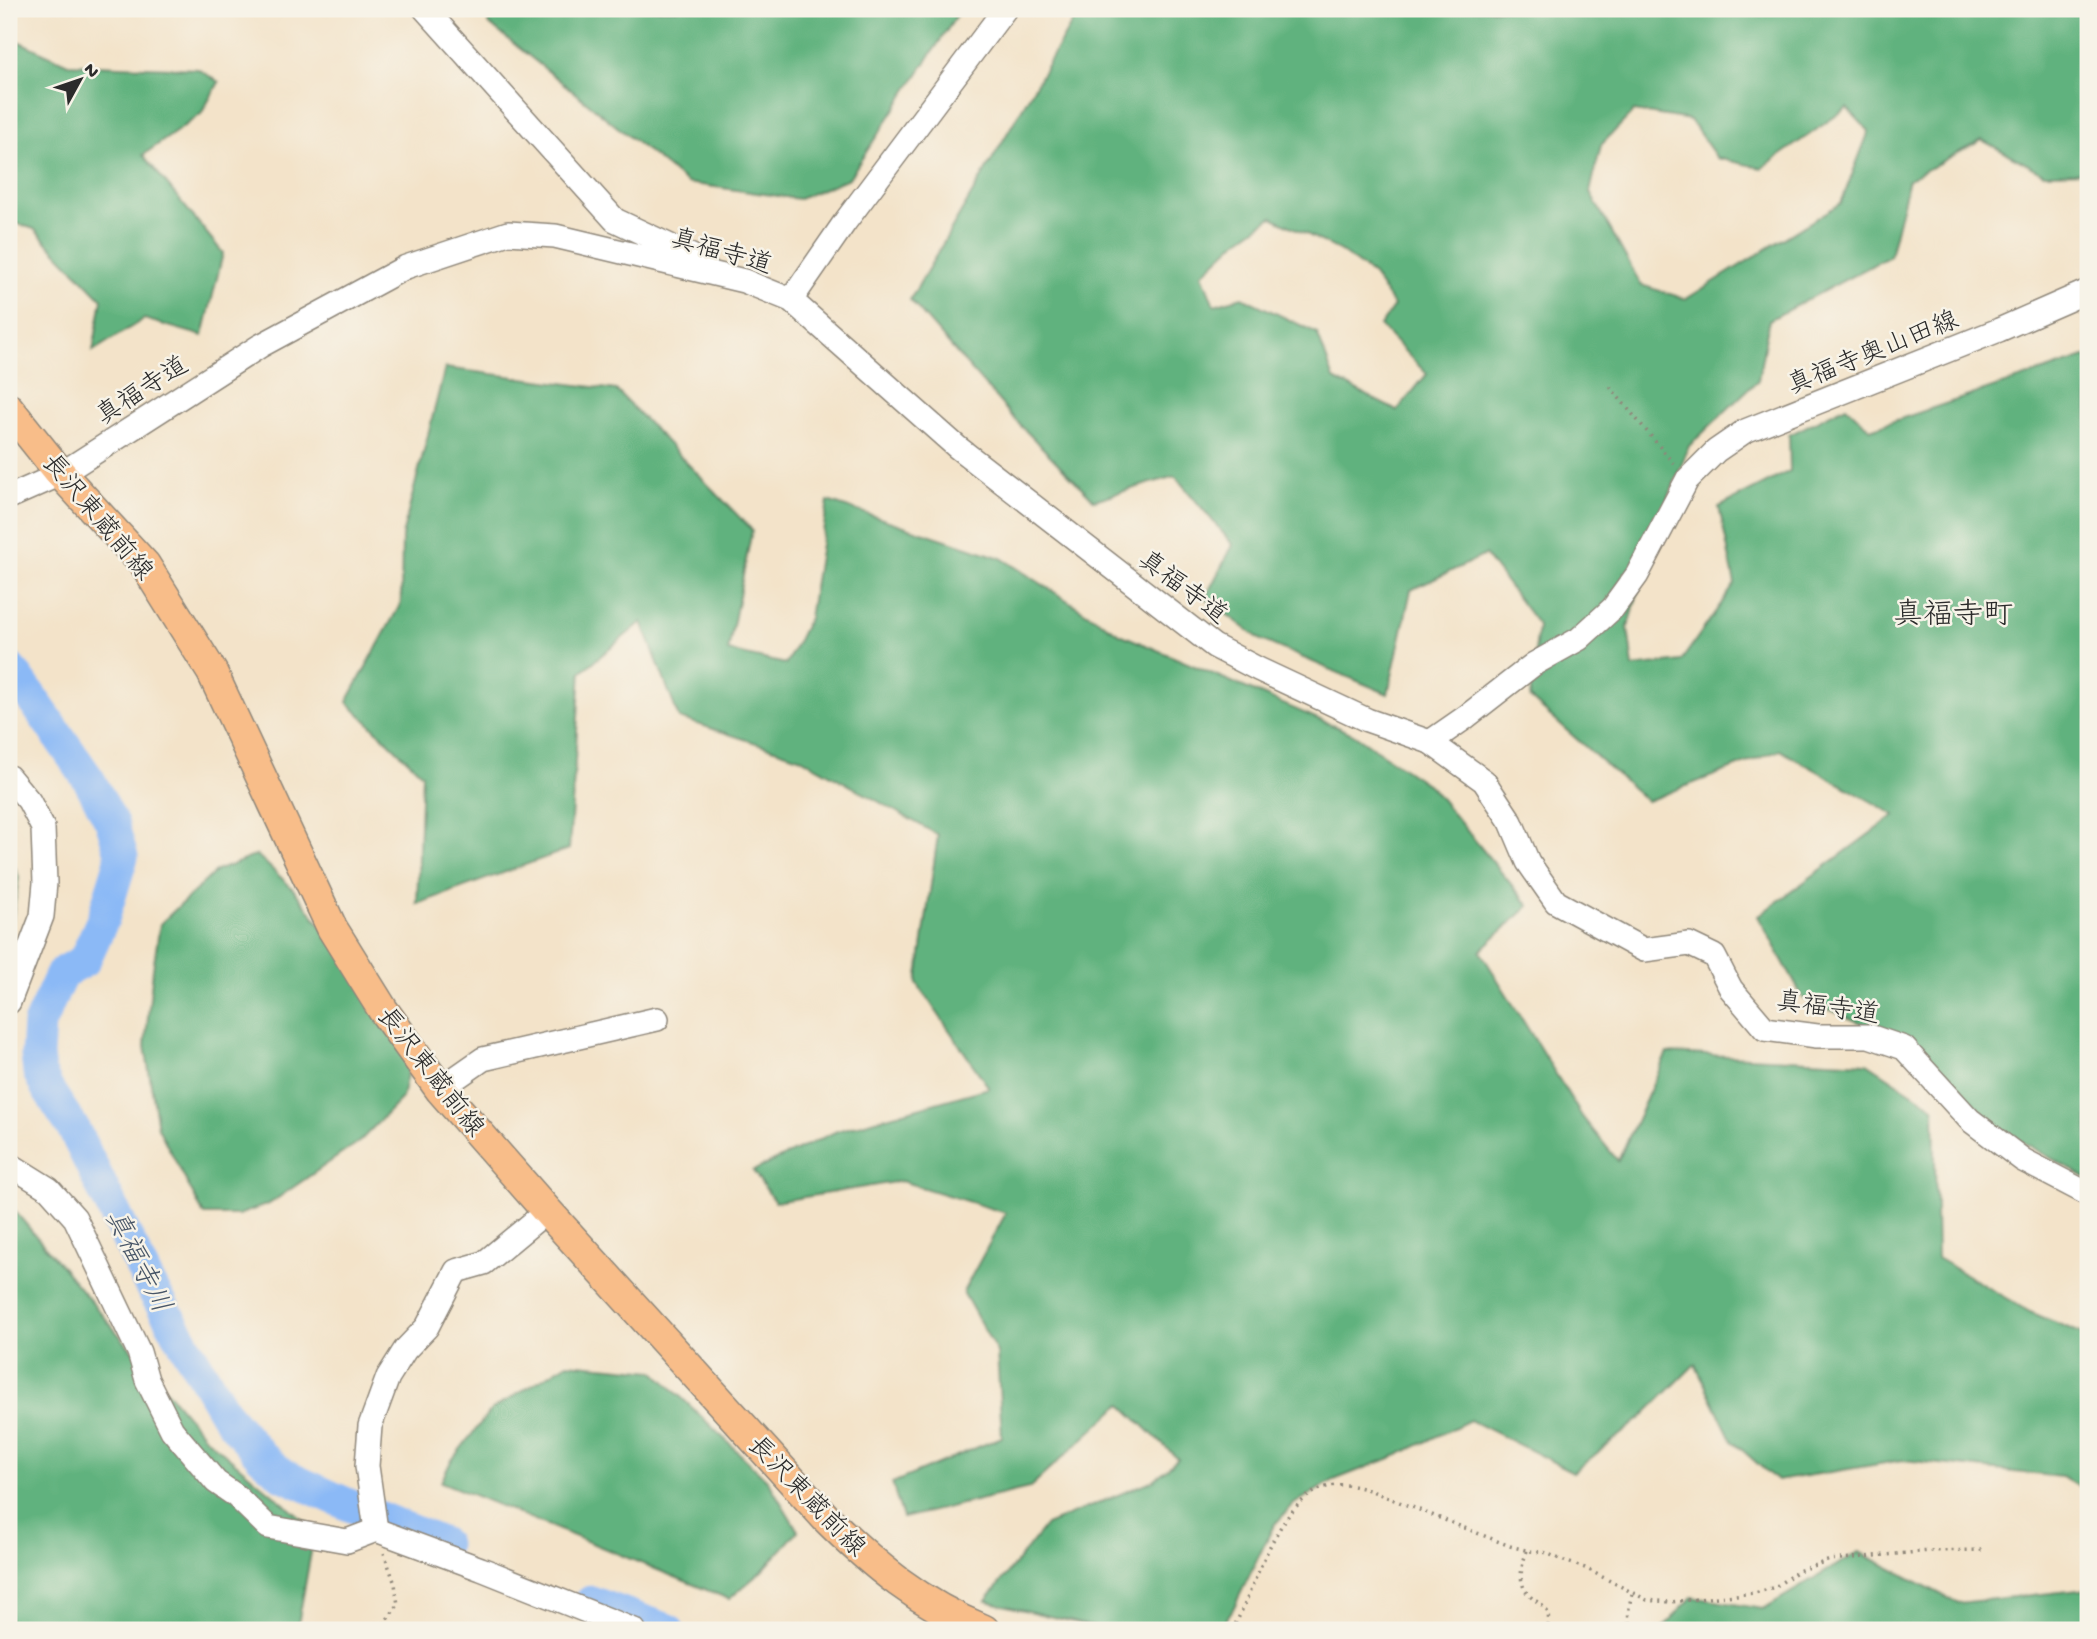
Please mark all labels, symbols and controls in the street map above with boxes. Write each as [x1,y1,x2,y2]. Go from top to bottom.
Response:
north arrow [46,46,116,116]
text: N [78,59,103,83]
street label: 真福寺道 [666,223,776,284]
street label: 真福寺奥山田線 [1783,305,1964,404]
street label: 真福寺道 [90,350,196,434]
street label: 長沢東蔵前線 [34,448,159,589]
street label: 真福寺道 [1130,544,1233,633]
district label: 真福寺町 [1893,598,2013,635]
street label: 真福寺道 [1774,986,1881,1033]
street label: 長沢東蔵前線 [368,1002,490,1145]
water label: 真福寺川 [96,1204,177,1319]
street label: 長沢東蔵前線 [739,1430,872,1565]

